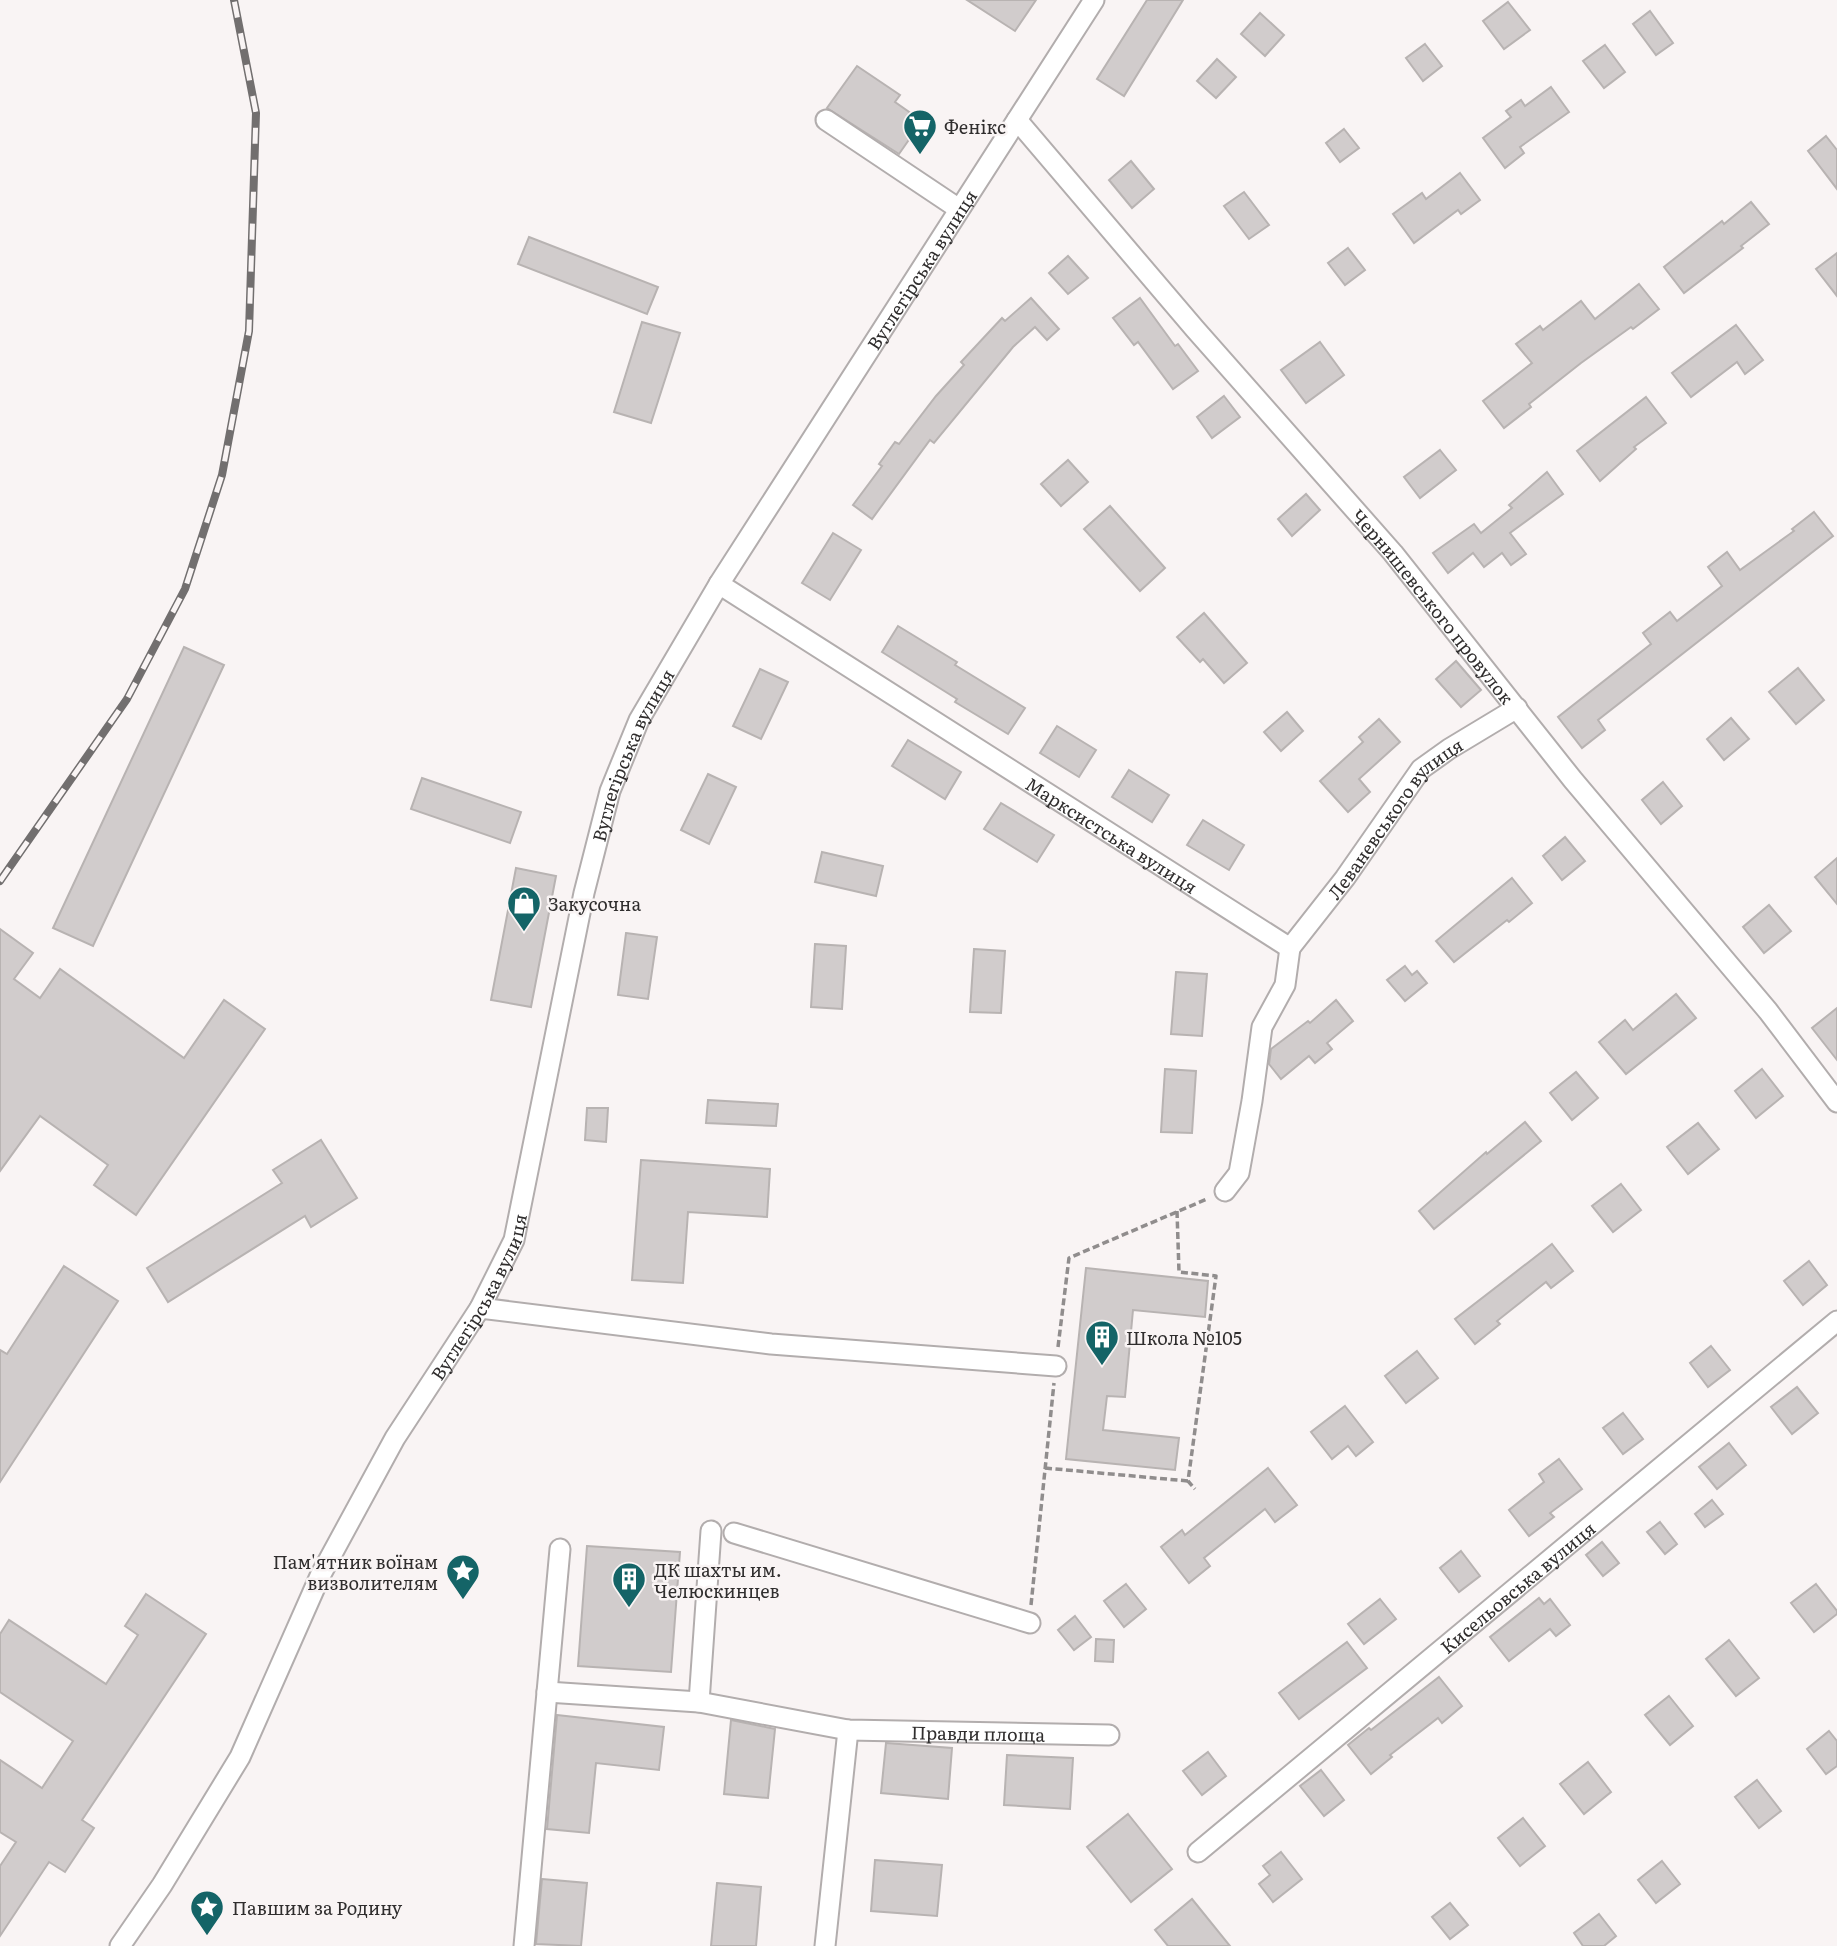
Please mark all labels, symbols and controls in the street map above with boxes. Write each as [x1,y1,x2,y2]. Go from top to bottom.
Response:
supermarket icon: Фенікс [901,107,939,156]
place label: Фенікс [944,113,1006,140]
street label: Вуглегірська вулиця [859,184,983,355]
street label: Чернишевського провулок [1346,502,1521,710]
street label: Вуглегірська вулиця [584,663,680,844]
street label: Леваневського вулиця [1320,730,1468,904]
street label: Марксистська вулиця [1021,770,1203,899]
shop icon: Закусочна [505,884,543,933]
place label: Закусочна [548,890,641,917]
street label: Вуглегірська вулиця [423,1211,533,1385]
building icon: Школа №105 [1083,1318,1121,1367]
place label: Школа №105 [1126,1324,1242,1351]
street label: Кисельовська вулиця [1434,1514,1601,1659]
place label: Пам'ятник воїнам визволителям [273,1548,438,1596]
place icon: Пам'ятник воїнам визволителям [444,1552,482,1601]
place label: ДК шахты им. Челюскинцев [654,1556,782,1604]
building icon: ДК шахты им. Челюскинцев [610,1560,648,1609]
street label: Правди площа [911,1718,1046,1747]
place icon: Павшим за Родину [188,1888,226,1937]
place label: Павшим за Родину [232,1894,403,1921]

